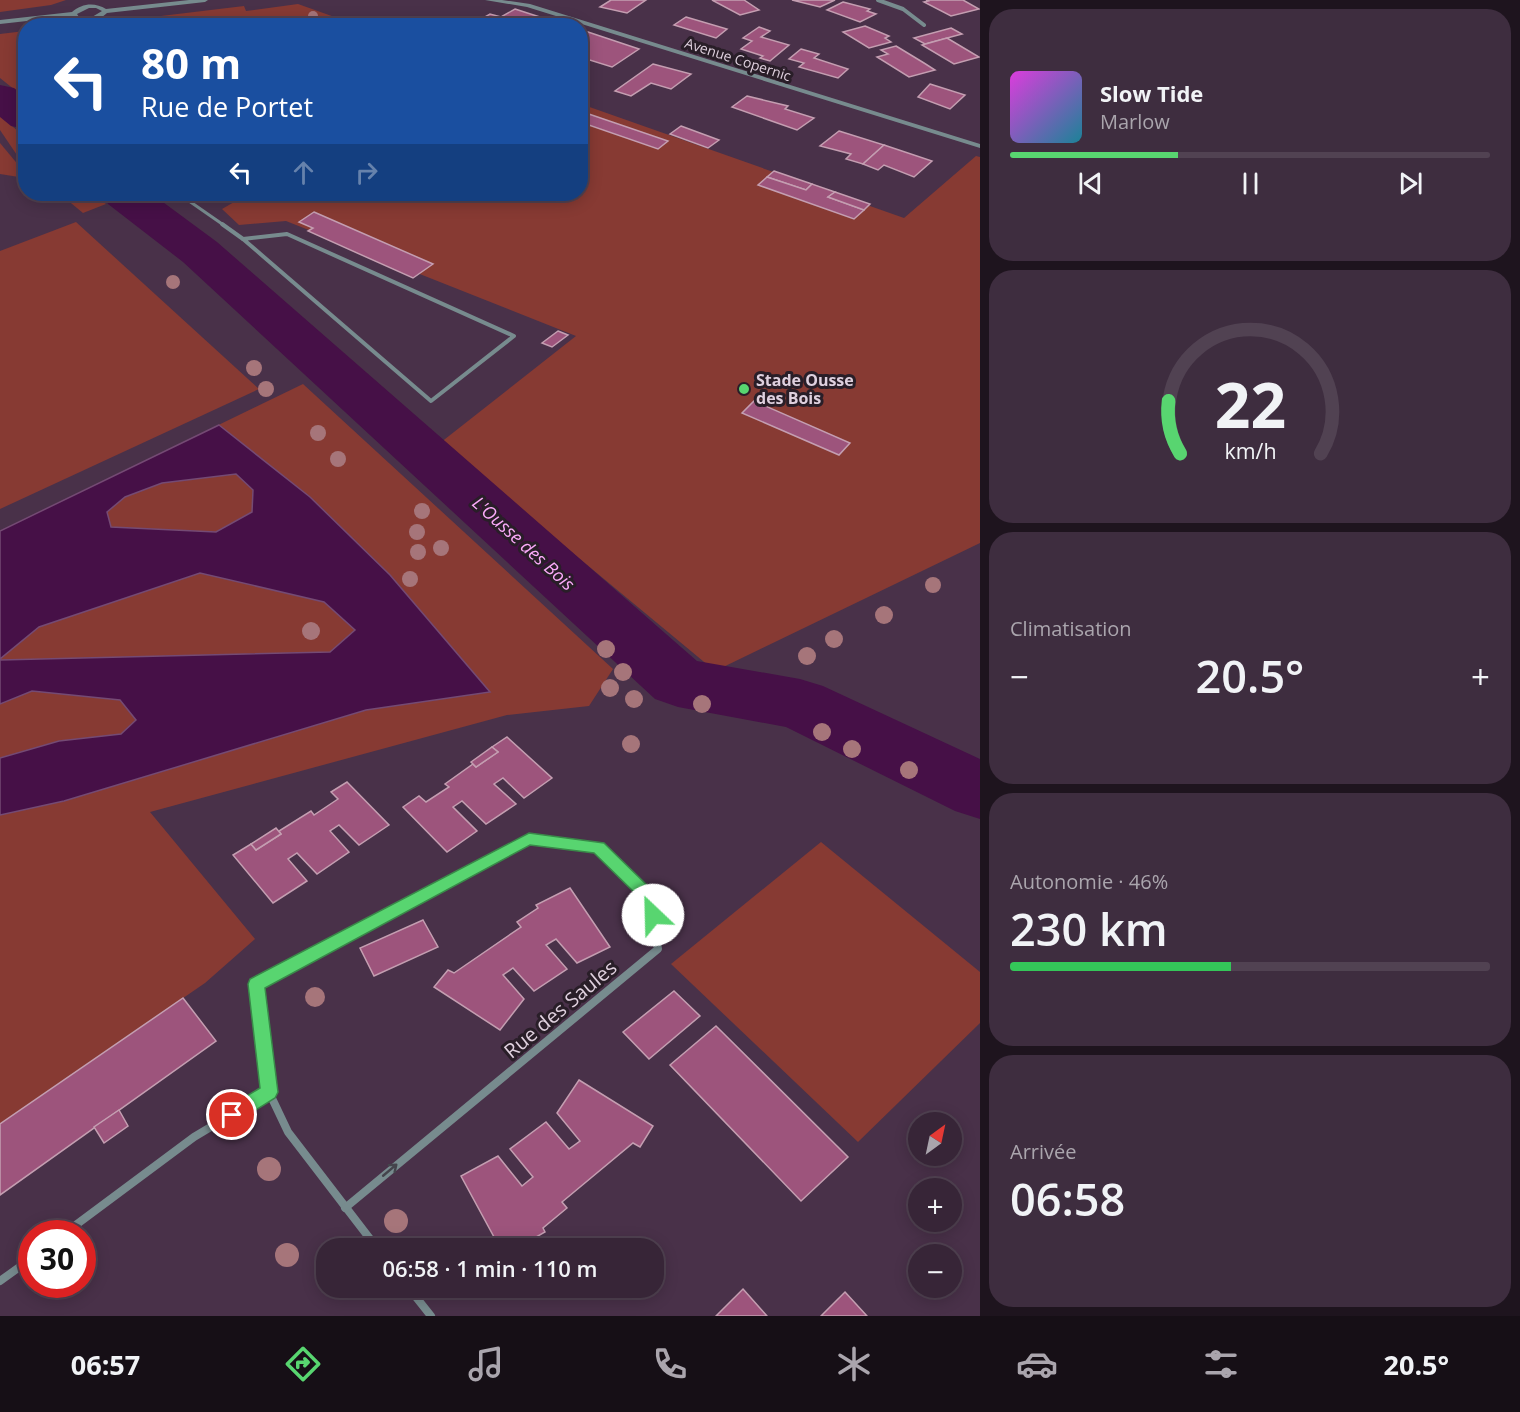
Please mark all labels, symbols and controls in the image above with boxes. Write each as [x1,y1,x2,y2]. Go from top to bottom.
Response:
street label: Avenue Copernic [682,33,794,85]
text: 80 m [141,34,241,91]
icon: left [42,42,120,120]
text: Slow Tide [1100,78,1203,108]
text: Rue de Portet [141,88,313,125]
text: Marlow [1100,108,1170,135]
icon: left [224,156,257,189]
icon: ahead [287,156,320,189]
icon: right [350,156,383,189]
icon: previous [1074,167,1107,200]
icon: pause [1234,167,1267,200]
icon: next [1394,167,1427,200]
text: 22 [1214,361,1286,446]
place label: Stade Ousse des Bois [756,369,854,409]
marker: Stade Ousse des Bois [737,382,751,396]
text: km/h [1224,436,1276,465]
water label: L'Ousse des Bois [468,491,581,596]
text: Climatisation [1010,615,1132,642]
text: 20.5° [1196,645,1304,706]
text: − [1010,654,1029,699]
text: + [1471,654,1490,699]
text: Autonomie · 46% [1010,868,1168,895]
position arrow [621,883,685,947]
text: 230 km [1010,898,1168,959]
street label: Rue des Saules [498,954,622,1064]
pin [206,1089,257,1140]
icon: arrive [215,1098,248,1131]
north arrow [908,1112,962,1166]
map controls [908,1112,962,1298]
text: Arrivée [1010,1138,1077,1165]
one-way arrow [382,1164,398,1177]
text: 06:58 [1010,1168,1125,1229]
button: + [908,1178,962,1232]
speed limit sign: 30 [18,1220,96,1298]
button: − [908,1244,962,1298]
text: 06:58 · 1 min · 110 m [382,1253,598,1283]
icon: directions [282,1343,324,1385]
icon: music [465,1343,507,1385]
icon: phone [649,1343,691,1385]
icon: climate [833,1343,875,1385]
icon: car [1016,1343,1058,1385]
icon: filters [1200,1343,1242,1385]
text: 06:57 [71,1346,140,1383]
text: 20.5° [1384,1346,1449,1383]

